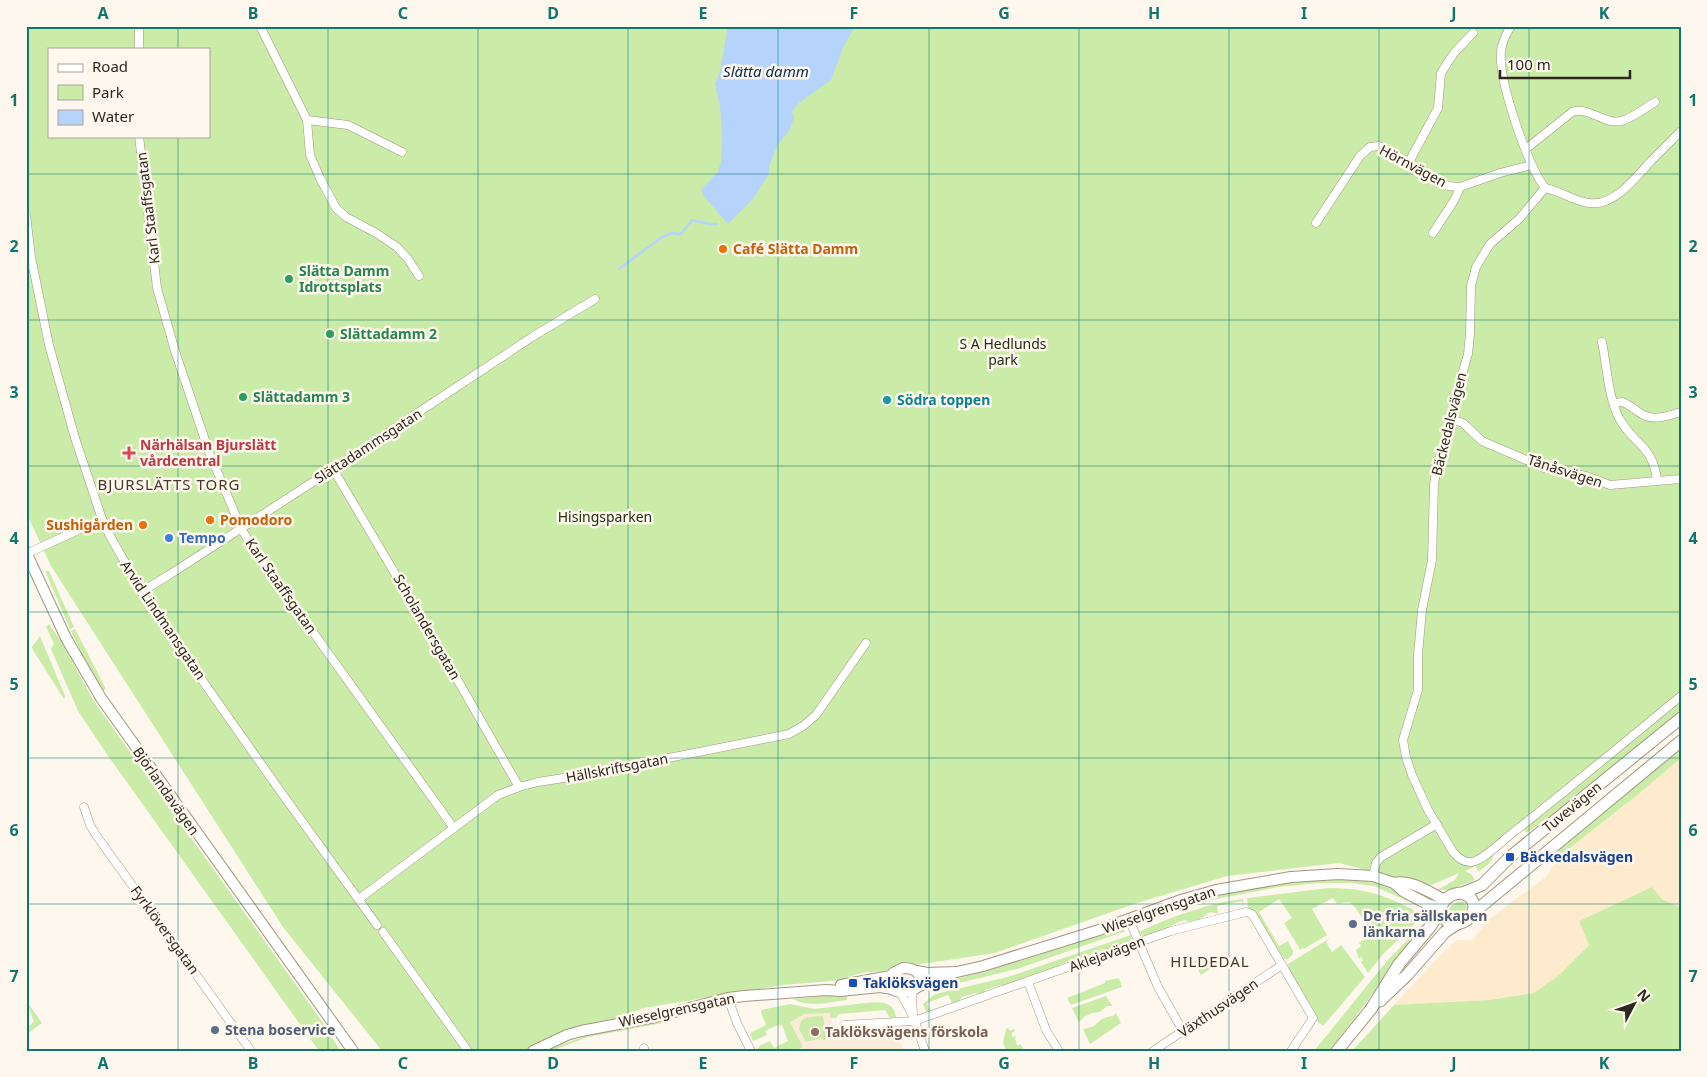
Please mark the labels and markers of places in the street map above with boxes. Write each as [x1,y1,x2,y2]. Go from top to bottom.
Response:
place label: Café Slätta Damm [733,239,858,258]
marker: Café Slätta Damm [717,243,729,255]
place label: Slätta Damm Idrottsplats [299,261,389,296]
marker: Slätta Damm Idrottsplats [283,273,295,285]
place label: Slättadamm 2 [340,324,437,343]
marker: Slättadamm 2 [324,328,336,340]
place label: Slättadamm 3 [253,387,350,406]
place label: Södra toppen [897,390,990,409]
marker: Slättadamm 3 [237,391,249,403]
marker: Södra toppen [881,394,893,406]
place label: Närhälsan Bjurslätt vårdcentral [140,435,276,470]
marker: Närhälsan Bjurslätt vårdcentral [122,446,136,460]
place label: Pomodoro [220,510,292,529]
marker: Pomodoro [204,514,216,526]
place label: Sushigården [46,515,133,534]
marker: Sushigården [137,519,149,531]
place label: Tempo [179,528,226,547]
marker: Tempo [163,532,175,544]
place label: Bäckedalsvägen [1520,847,1633,866]
marker: Bäckedalsvägen [1504,851,1516,863]
place label: De fria sällskapen länkarna [1363,906,1487,941]
marker: De fria sällskapen länkarna [1347,918,1359,930]
place label: Taklöksvägen [863,973,958,992]
marker: Taklöksvägen [847,977,859,989]
place label: Stena boservice [225,1020,335,1039]
place label: Taklöksvägens förskola [825,1022,988,1041]
marker: Stena boservice [209,1024,221,1036]
marker: Taklöksvägens förskola [809,1026,821,1038]

